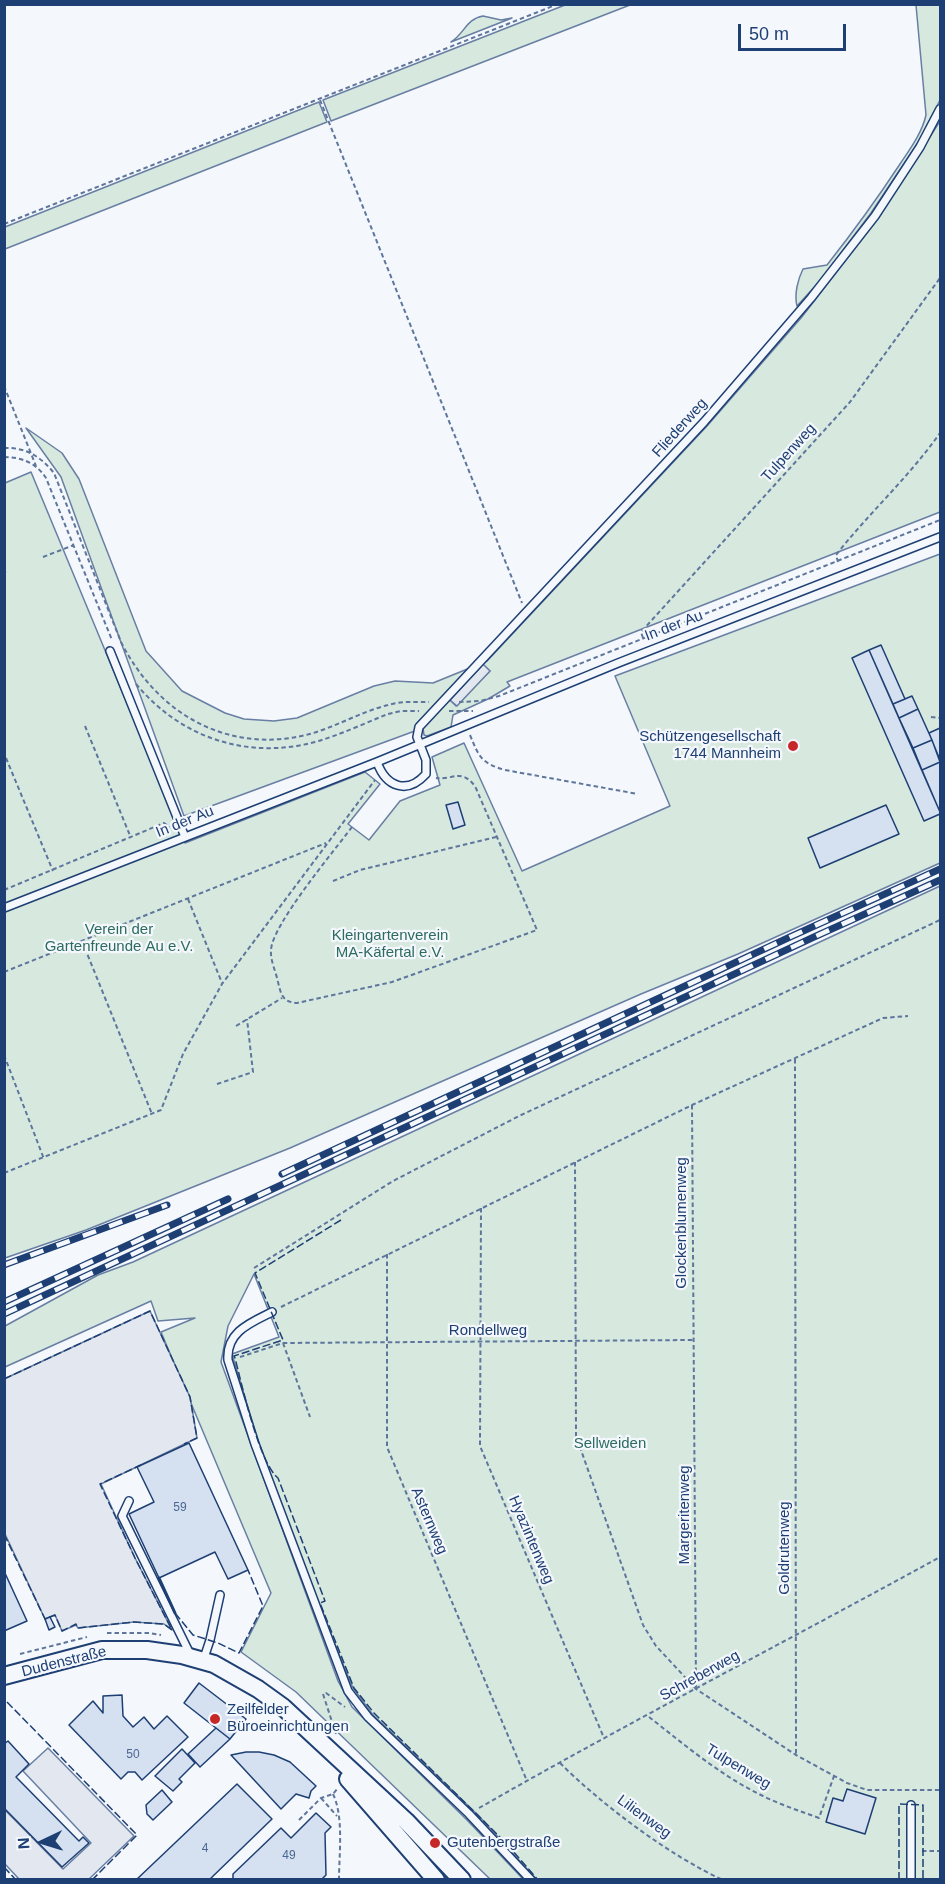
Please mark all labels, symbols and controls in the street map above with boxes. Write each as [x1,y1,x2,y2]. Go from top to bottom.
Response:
scale bar [741,12,849,50]
text: 50 m [749,24,789,44]
street label: Fliederweg [649,395,711,461]
street label: Tulpenweg [758,420,820,486]
street label: In der Au [642,607,706,645]
place label: Schützengesellschaft 1744 Mannheim [639,728,781,763]
marker: Schützengesellschaft 1744 Mannheim [786,739,800,753]
street label: In der Au [153,802,217,842]
park label: Verein der Gartenfreunde Au e.V. [45,921,193,956]
park label: Kleingartenverein MA-Käfertal e.V. [332,927,448,962]
street label: Glockenblumenweg [673,1157,691,1289]
street label: Rondellweg [449,1322,527,1340]
park label: Sellweiden [574,1435,646,1453]
street label: Margeritenweg [676,1465,694,1565]
street label: Asternweg [407,1485,451,1557]
street label: Hyazintenweg [504,1493,558,1587]
house number: 59 [173,1501,187,1515]
street label: Goldrutenweg [776,1501,794,1595]
street label: Dudenstraße [20,1643,108,1681]
street label: Schreberweg [657,1647,743,1705]
place label: Zeilfelder Büroeinrichtungen [227,1701,349,1736]
marker: Zeilfelder Büroeinrichtungen [208,1712,222,1726]
street label: Tulpenweg [702,1741,774,1793]
house number: 50 [126,1748,140,1762]
street label: Lilienweg [613,1791,675,1843]
north arrow [12,1812,72,1872]
place label: Gutenbergstraße [447,1834,560,1852]
marker: Gutenbergstraße [428,1836,442,1850]
text: N [15,1837,32,1850]
house number: 4 [202,1842,208,1856]
house number: 49 [282,1849,296,1863]

